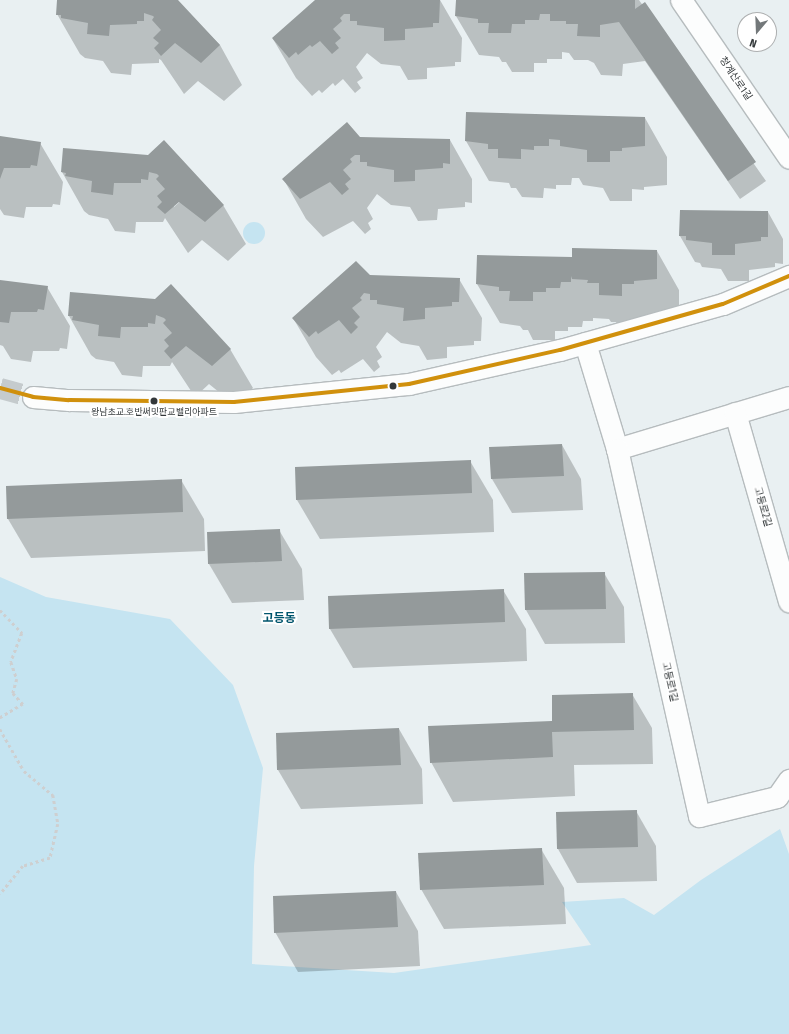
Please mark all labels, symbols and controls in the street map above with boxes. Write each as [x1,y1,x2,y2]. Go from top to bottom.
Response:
north arrow [737,12,777,52]
text: N [748,36,758,50]
street label: 청계산로1길 [716,55,754,103]
unlabelled marker [388,381,398,391]
marker: 왕남초교.호반써밋판교밸리아파트 [149,396,159,406]
place label: 왕남초교.호반써밋판교밸리아파트 [91,407,217,417]
street label: 고등로2길 [751,486,773,528]
district label: 고등동 [262,612,296,626]
street label: 고등로1길 [659,661,679,703]

